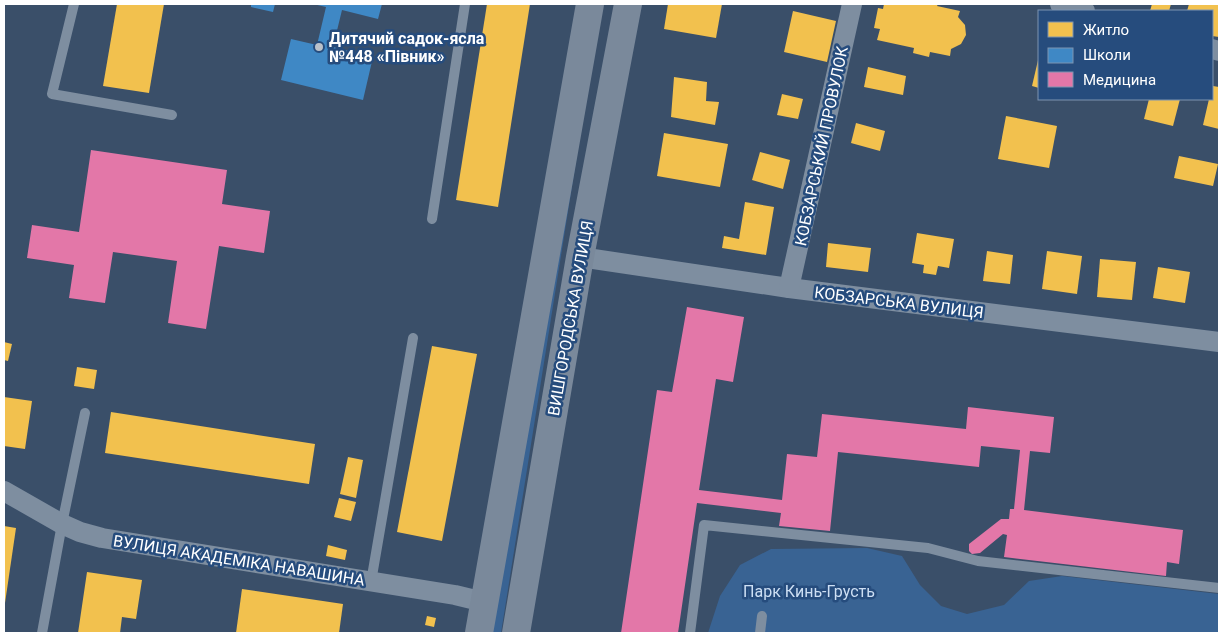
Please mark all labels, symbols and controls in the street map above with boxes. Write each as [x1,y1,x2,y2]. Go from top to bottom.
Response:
legend [1038,10,1213,100]
text: Житло [1083,21,1129,39]
place label: Дитячий садок-ясла №448 «Півник» [329,29,485,66]
marker: Дитячий садок-ясла №448 «Півник» [313,41,325,53]
street label: КОБЗАРСЬКИЙ ПРОВУЛОК [791,44,852,248]
text: Школи [1083,46,1131,64]
text: Медицина [1083,71,1156,89]
street label: ВИШГОРОДСЬКА ВУЛИЦЯ [544,219,597,417]
street label: КОБЗАРСЬКА ВУЛИЦЯ [813,283,985,322]
street label: ВУЛИЦЯ АКАДЕМІКА НАВАШИНА [112,531,367,590]
park label: Парк Кинь-Грусть [743,582,875,601]

